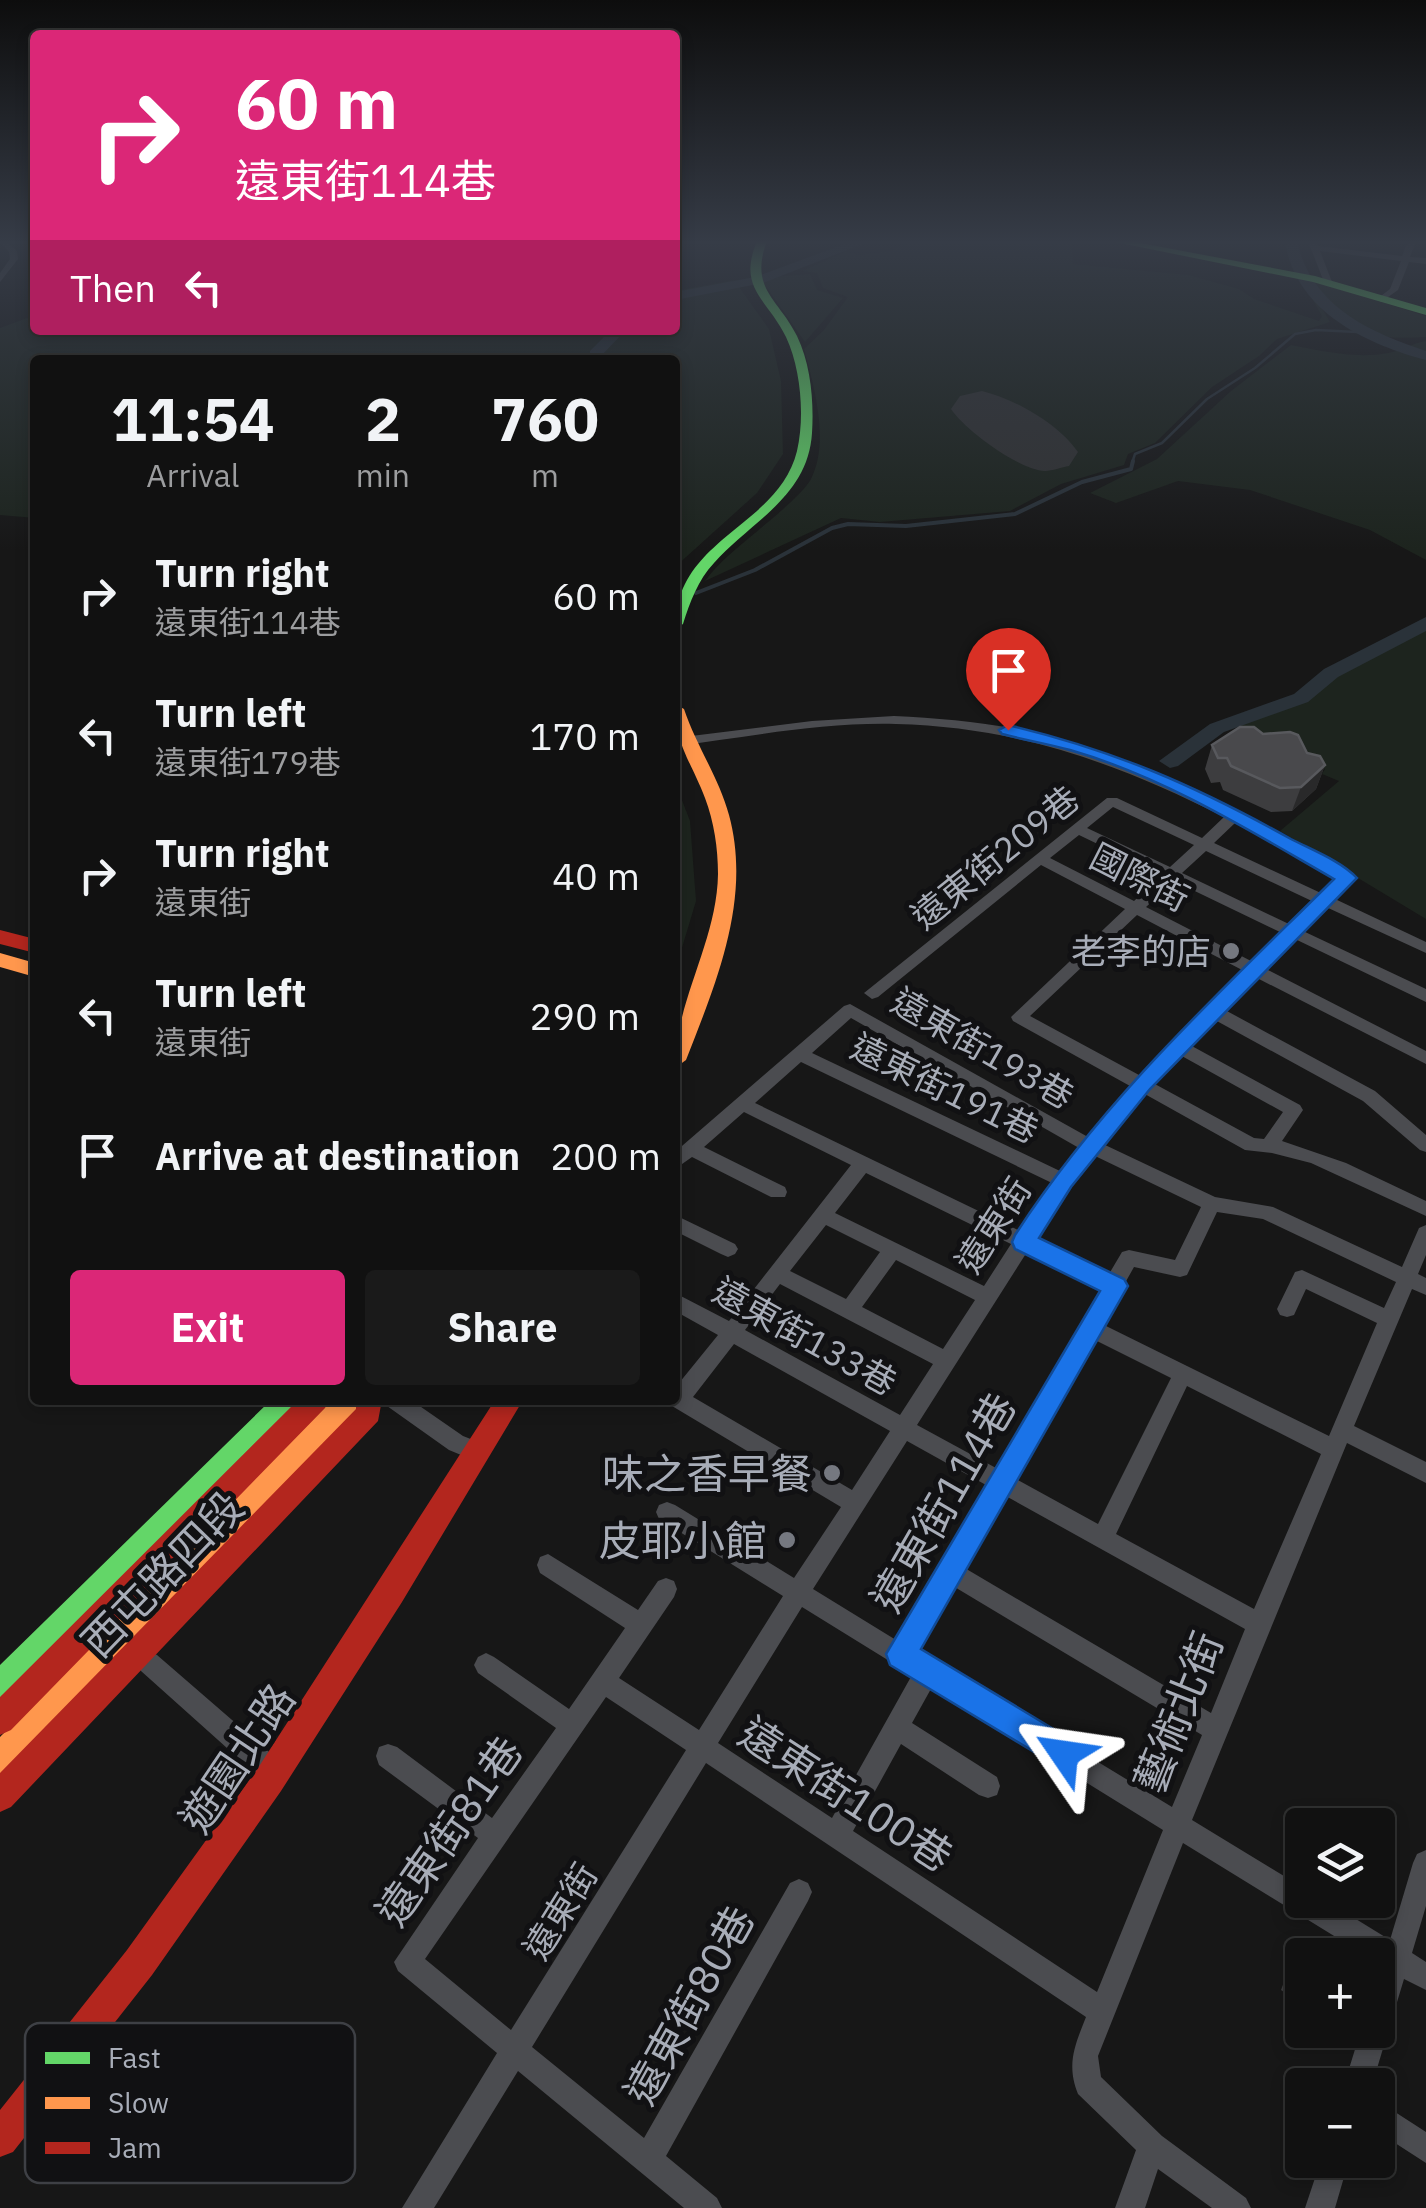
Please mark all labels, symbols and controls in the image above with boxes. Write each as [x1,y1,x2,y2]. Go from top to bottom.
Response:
text: 60 m [235,57,398,148]
icon: right [70,70,200,200]
text: 遠東街114巷 [235,151,496,209]
icon: left [176,260,231,315]
text: Then [70,263,156,312]
text: 11:54 [111,379,275,458]
text: 2 [365,379,401,458]
text: 760 [491,379,599,458]
text: Arrival [146,454,240,496]
text: min [356,454,410,496]
text: m [531,454,559,496]
text: Turn right [155,548,330,597]
icon: right [70,568,125,623]
text: 60 m [552,571,640,620]
text: 遠東街114巷 [155,601,341,643]
pin [966,628,1051,731]
icon: arrive [981,643,1036,698]
text: Turn left [155,688,306,737]
icon: left [70,708,125,763]
text: 170 m [529,711,640,760]
text: 遠東街179巷 [155,741,341,783]
street label: 遠東街209巷 [902,775,1088,939]
text: Turn right [155,828,330,877]
street label: 國際街 [1083,833,1197,921]
icon: right [70,848,125,903]
text: 40 m [552,851,640,900]
text: 遠東街 [155,881,251,923]
place label: 老李的店 [1071,928,1211,974]
marker: 老李的店 [1220,940,1242,962]
text: Turn left [155,968,306,1017]
street label: 遠東街193巷 [884,977,1082,1119]
icon: left [70,988,125,1043]
text: 290 m [529,991,640,1040]
text: 遠東街 [155,1021,251,1063]
street label: 遠東街191巷 [844,1023,1046,1153]
icon: arrive [70,1128,125,1183]
text: Arrive at destination [155,1131,520,1180]
text: 200 m [550,1131,661,1180]
street label: 遠東街 [945,1168,1041,1282]
street label: 遠東街133巷 [705,1267,905,1405]
button: Exit [70,1270,345,1385]
button: Share [365,1270,640,1385]
street label: 遠東街114巷 [858,1383,1028,1621]
place label: 味之香早餐 [602,1446,812,1501]
marker: 味之香早餐 [821,1462,843,1484]
street label: 西屯路四段 [69,1479,255,1669]
place label: 皮耶小館 [599,1513,767,1568]
marker: 皮耶小館 [776,1529,798,1551]
street label: 藝術北街 [1121,1624,1235,1800]
street label: 遊園北路 [167,1673,307,1843]
position arrow [1012,1702,1116,1806]
street label: 遠東街100巷 [729,1705,963,1883]
street label: 遠東街81巷 [364,1726,534,1936]
map controls [1285,1808,1395,2178]
button: layers [1285,1808,1395,1918]
street label: 遠東街 [513,1854,607,1968]
street label: 遠東街80巷 [612,1896,766,2114]
button: + [1285,1938,1395,2048]
legend [25,2023,355,2183]
text: Fast [108,2039,161,2076]
button: − [1285,2068,1395,2178]
text: Slow [108,2084,169,2121]
text: Jam [108,2129,162,2166]

